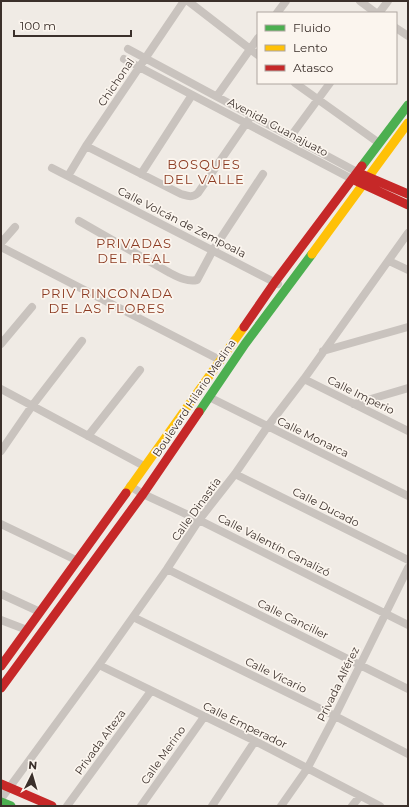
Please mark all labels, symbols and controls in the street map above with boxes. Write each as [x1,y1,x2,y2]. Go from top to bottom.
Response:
scale bar [14,12,131,38]
legend [257,12,397,84]
text: 100 m [20,18,56,33]
text: Fluido [293,20,331,35]
text: Lento [293,40,328,55]
street label: Chichonal [95,55,137,109]
text: Atasco [293,60,333,75]
street label: Avenida Guanajuato [225,95,331,159]
district label: BOSQUES DEL VALLE [163,156,245,187]
street label: Calle Volcán de Zempoala [115,183,249,261]
district label: PRIVADAS DEL REAL [96,235,172,266]
district label: PRIV RINCONADA DE LAS FLORES [41,285,173,316]
street label: Boulevard Hilario Medina [149,337,239,459]
street label: Calle Imperio [325,373,397,417]
street label: Calle Monarca [275,414,351,460]
street label: Calle Dinastía [168,475,224,543]
street label: Calle Ducado [290,484,362,530]
street label: Calle Valentín Canalizó [215,511,333,580]
street label: Calle Canciller [255,596,331,642]
street label: Privada Alférez [314,644,362,724]
street label: Calle Vicario [243,654,309,696]
street label: Calle Emperador [201,699,289,751]
street label: Privada Alteza [71,706,129,778]
street label: Calle Merino [138,723,188,787]
north arrow [12,755,52,795]
text: N [28,758,38,772]

